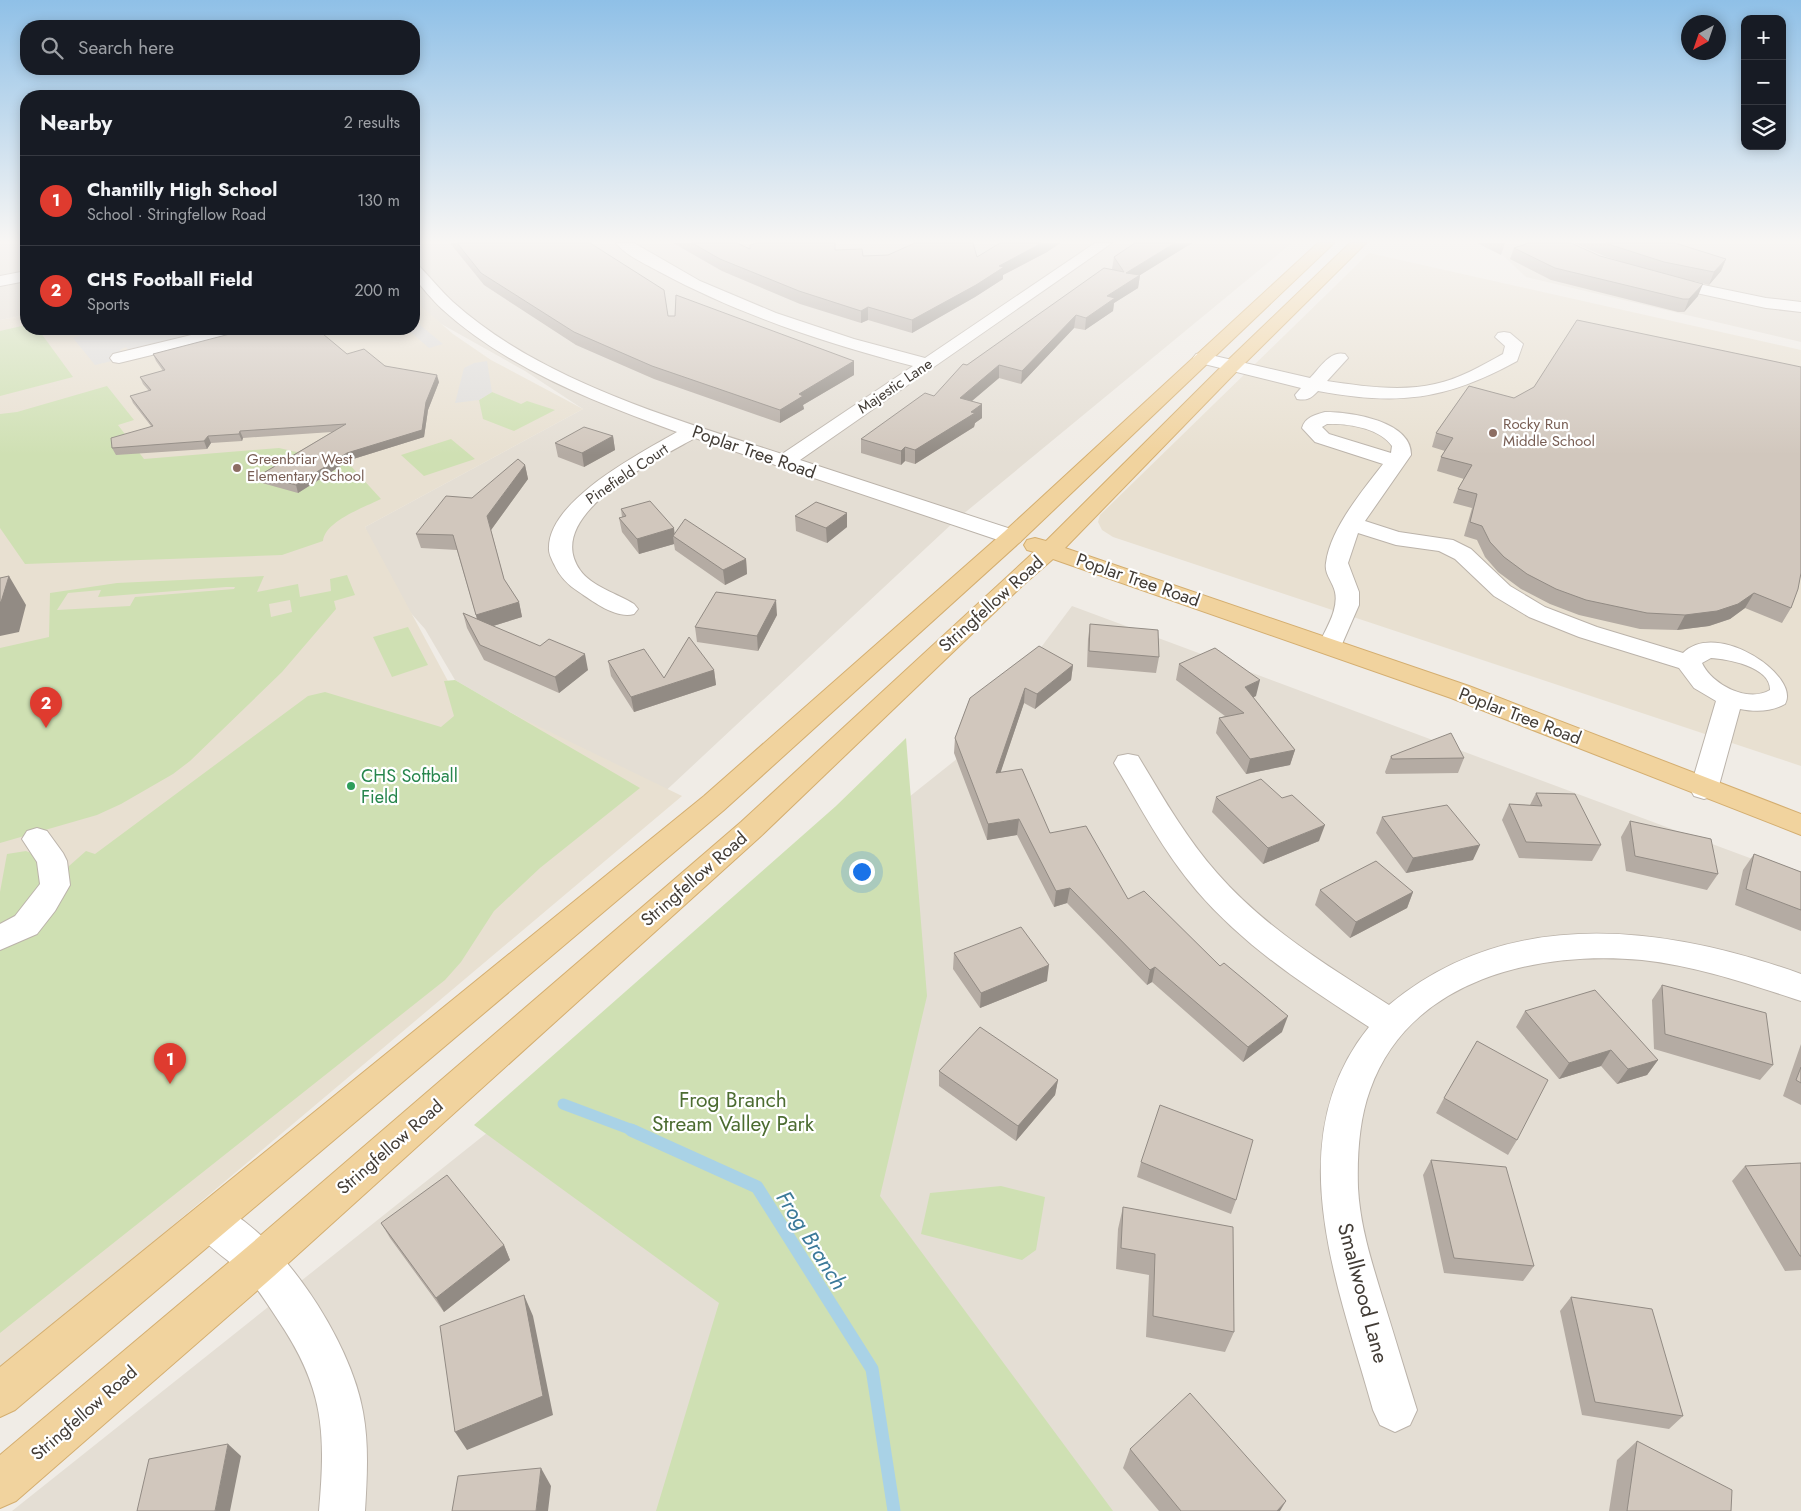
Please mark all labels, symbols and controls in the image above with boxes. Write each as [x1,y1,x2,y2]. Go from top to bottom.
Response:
north arrow [1681,15,1726,60]
map controls [1741,15,1786,150]
button: + [1741,15,1786,60]
search box [20,20,420,75]
icon: search [38,34,66,62]
text: Search here [78,34,174,61]
button: − [1741,60,1786,105]
button: layers [1741,105,1786,150]
text: Nearby [40,108,112,138]
text: 2 results [344,111,400,134]
text: Chantilly High School [87,176,277,203]
text: 1 [52,189,60,212]
text: 130 m [357,189,400,212]
text: School · Stringfellow Road [87,203,266,226]
text: CHS Football Field [87,266,253,293]
text: 2 [51,279,61,302]
text: 200 m [354,279,400,302]
text: Sports [87,293,129,316]
street label: Majestic Lane [853,353,937,419]
place label: Rocky Run Middle School [1503,413,1595,452]
street label: Poplar Tree Road [689,419,819,485]
marker: Rocky Run Middle School [1487,427,1499,439]
street label: Pinefield Court [581,438,673,510]
place label: Greenbriar West Elementary School [247,448,364,487]
marker: Greenbriar West Elementary School [231,462,243,474]
street label: Poplar Tree Road [1073,547,1203,613]
street label: Stringfellow Road [933,550,1049,658]
street label: Poplar Tree Road [1455,681,1585,751]
pin: 2 [30,687,62,728]
place label: CHS Softball Field [361,763,458,810]
marker: CHS Softball Field [345,780,357,792]
street label: Stringfellow Road [635,825,753,933]
your location [849,859,875,885]
pin: 1 [154,1043,186,1084]
park label: Frog Branch Stream Valley Park [652,1085,815,1139]
street label: Stringfellow Road [331,1093,449,1201]
water label: Frog Branch [769,1184,855,1296]
street label: Smallwood Lane [1330,1219,1396,1367]
street label: Stringfellow Road [25,1359,143,1467]

